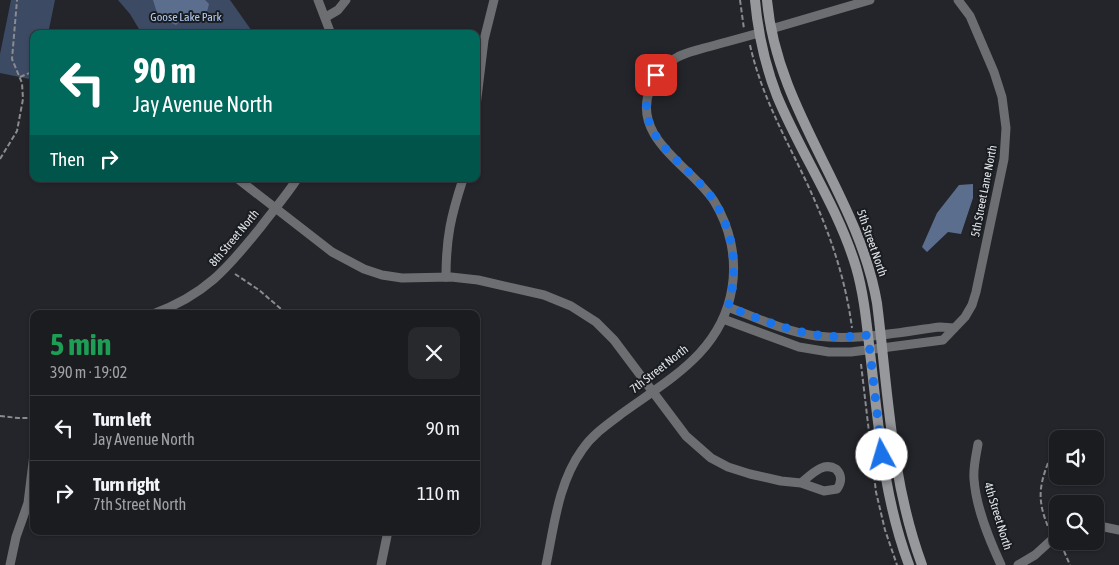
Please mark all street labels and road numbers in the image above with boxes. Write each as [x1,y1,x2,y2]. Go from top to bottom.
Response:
street label: 5th Street Lane North [968,144,1000,238]
street label: 8th Street North [206,207,262,269]
street label: 5th Street North [854,208,890,278]
street label: 7th Street North [627,342,691,396]
street label: 4th Street North [981,481,1015,551]

